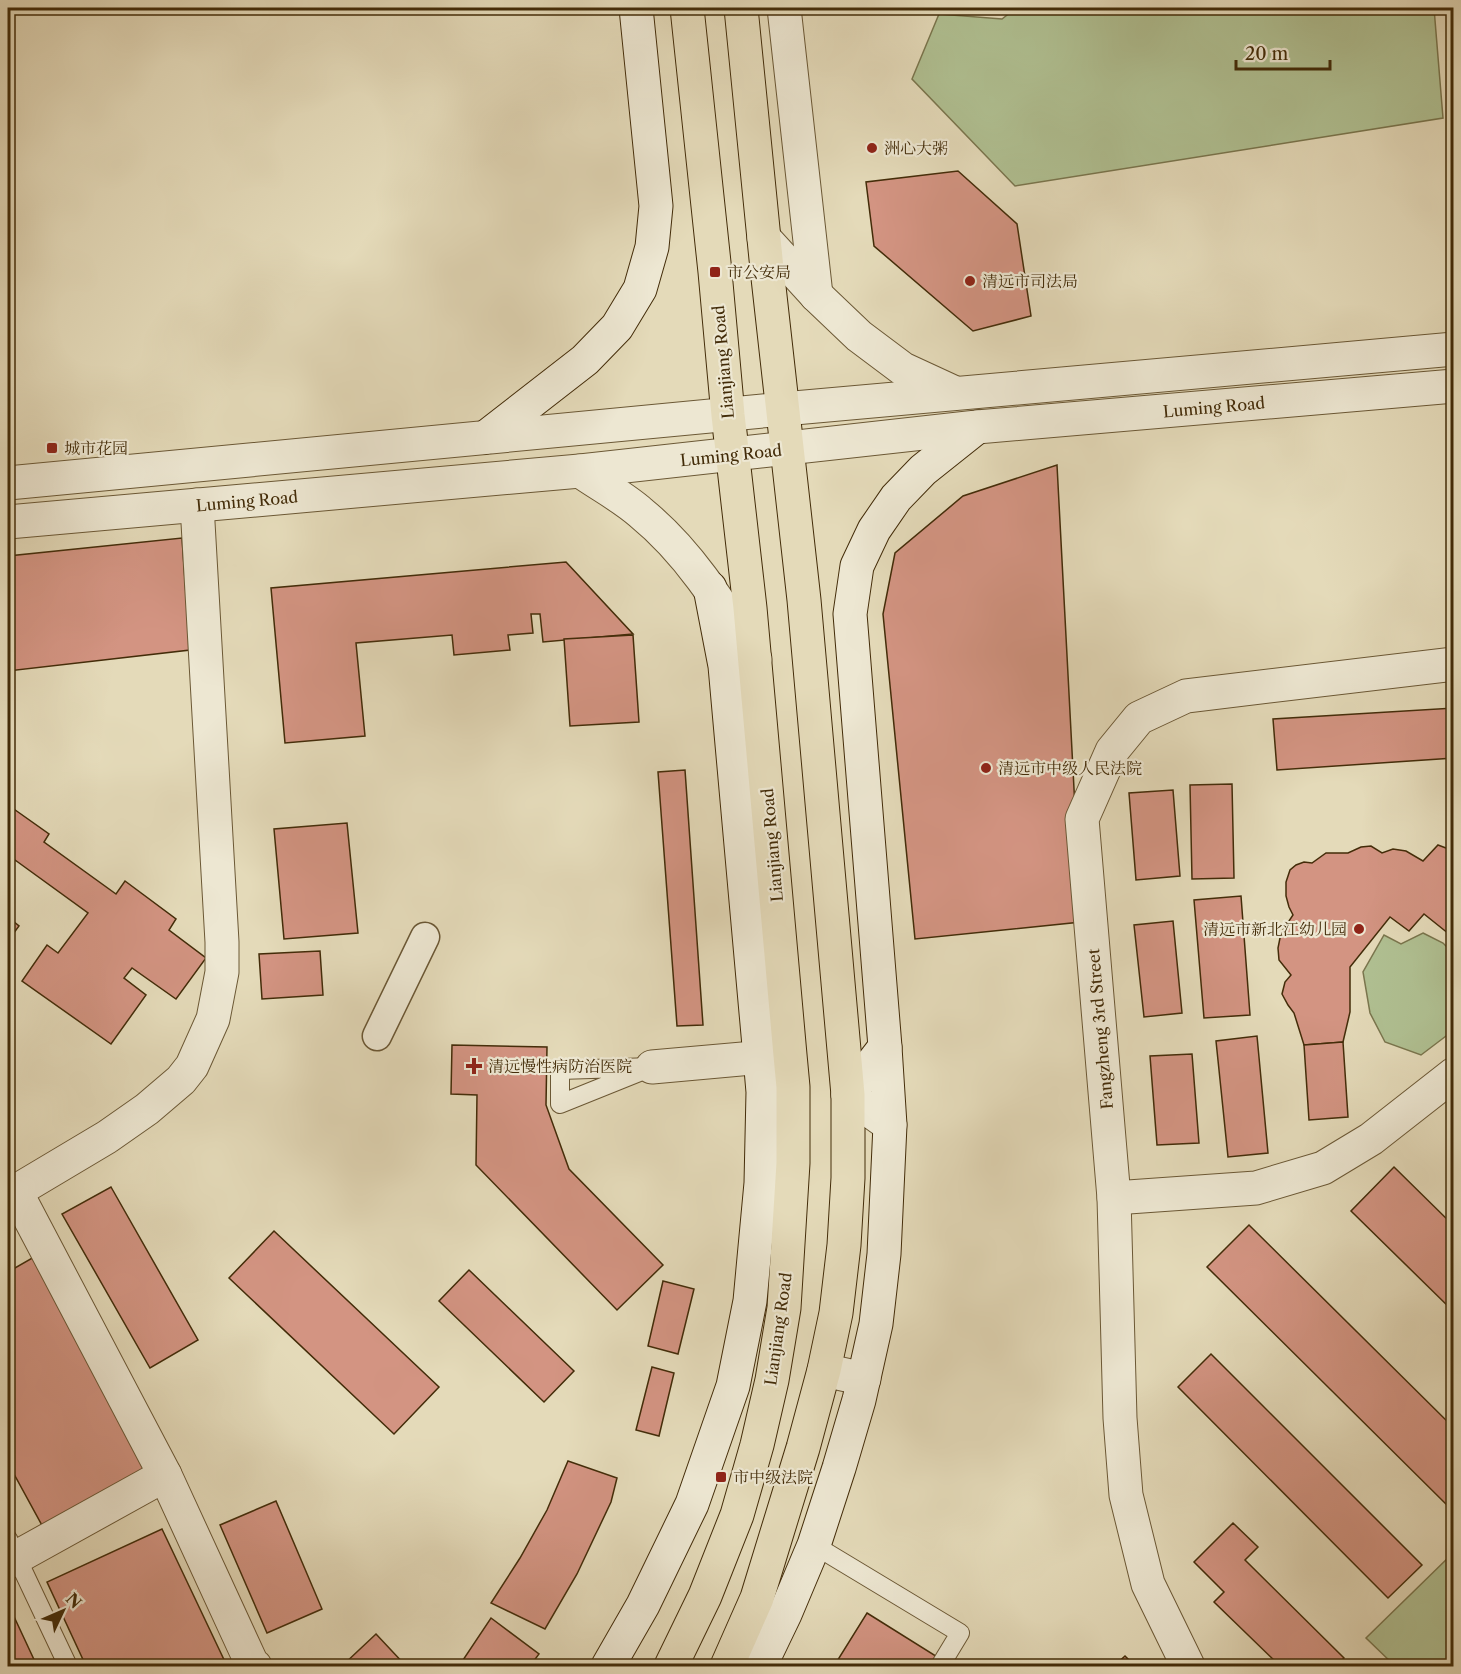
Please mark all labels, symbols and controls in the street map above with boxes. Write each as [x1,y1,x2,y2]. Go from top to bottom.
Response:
scale bar [1236,33,1330,71]
text: 20 m [1245,43,1289,65]
place label: 洲心大粥 [884,138,948,158]
marker: 洲心大粥 [865,141,879,155]
place label: 市公安局 [727,262,791,282]
marker: 市公安局 [708,265,722,279]
place label: 清远市司法局 [982,271,1078,291]
marker: 清远市司法局 [963,274,977,288]
street label: Lianjiang Road [708,304,738,420]
street label: Luming Road [1162,393,1266,421]
place label: 城市花园 [64,438,128,458]
street label: Luming Road [679,440,783,470]
marker: 城市花园 [45,441,59,455]
street label: Luming Road [195,487,299,515]
place label: 清远市中级人民法院 [998,758,1142,778]
marker: 清远市中级人民法院 [979,761,993,775]
street label: Lianjiang Road [757,787,787,903]
place label: 清远市新北江幼儿园 [1203,919,1347,939]
marker: 清远市新北江幼儿园 [1352,922,1366,936]
street label: Fangzheng 3rd Street [1083,947,1117,1110]
place label: 清远慢性病防治医院 [488,1056,632,1076]
marker: 清远慢性病防治医院 [465,1057,483,1075]
street label: Lianjiang Road [760,1271,796,1387]
place label: 市中级法院 [733,1467,813,1487]
marker: 市中级法院 [714,1470,728,1484]
north arrow [33,1581,93,1641]
text: N [62,1589,86,1613]

